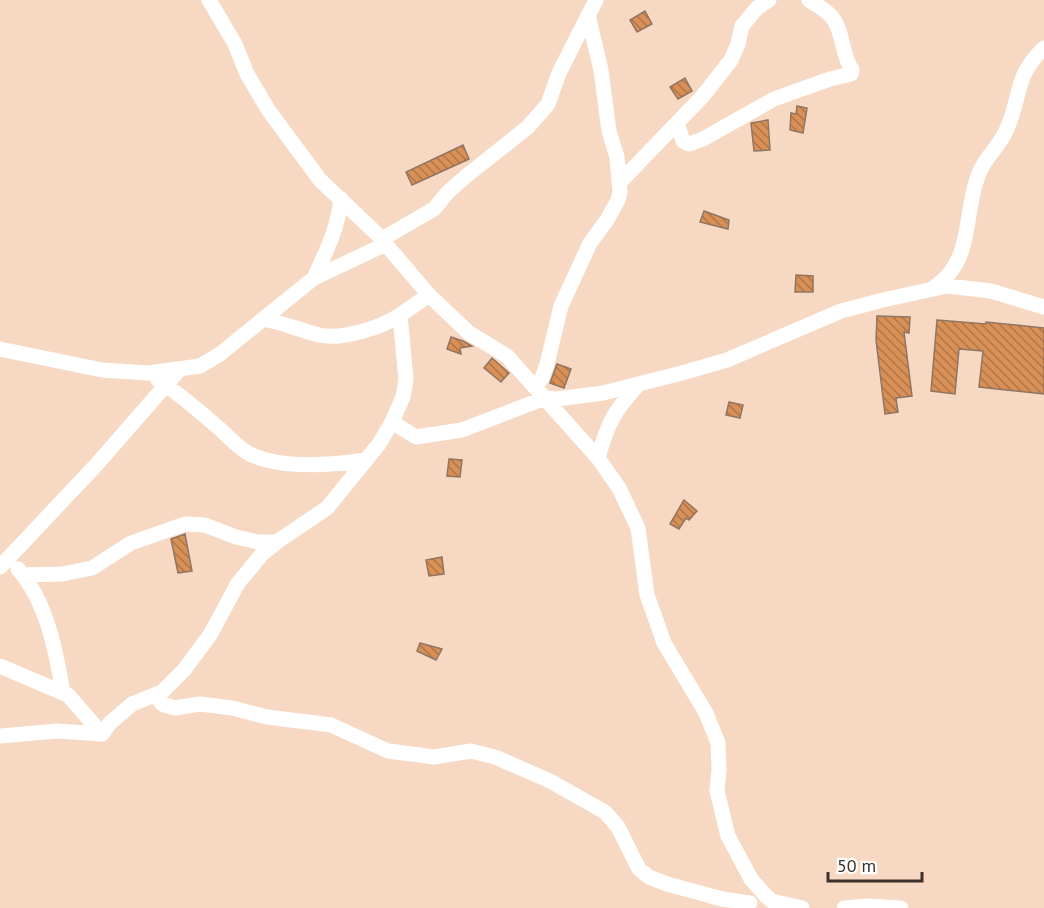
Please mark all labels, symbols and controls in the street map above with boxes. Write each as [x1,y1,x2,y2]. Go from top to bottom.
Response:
scale bar [828,845,922,883]
text: 50 m [837,854,876,877]

